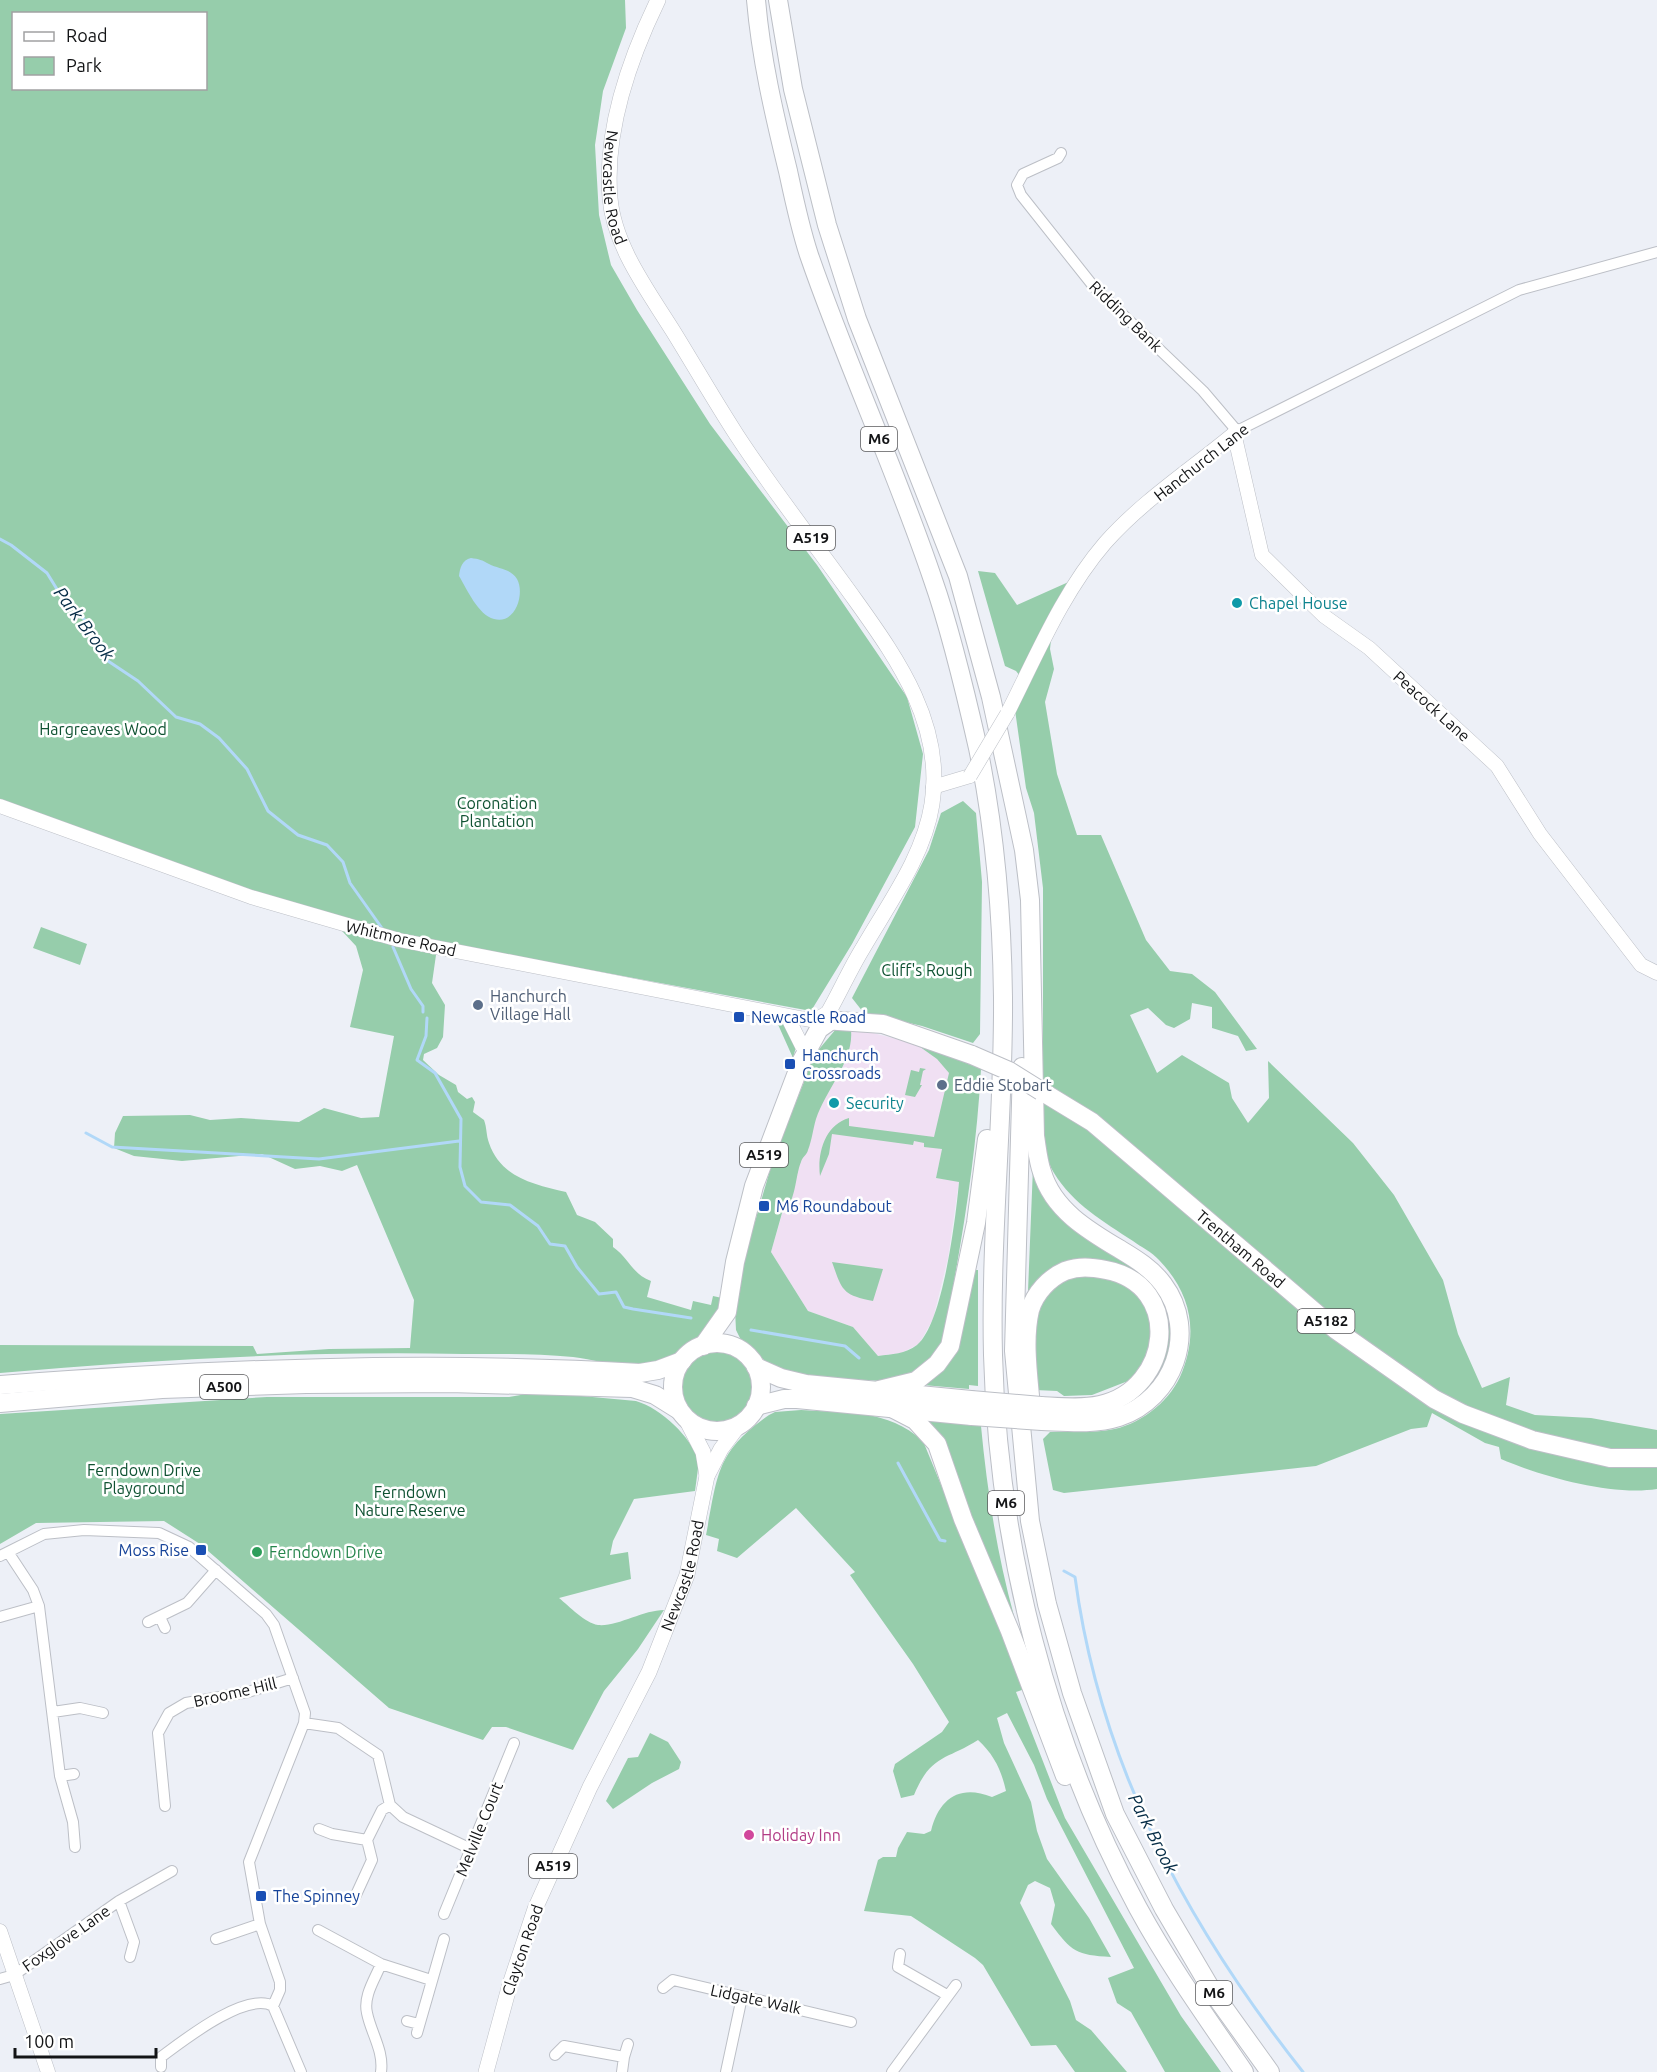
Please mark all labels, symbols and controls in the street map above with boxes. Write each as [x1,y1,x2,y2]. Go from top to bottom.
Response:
legend [12,12,207,90]
text: Road [66,25,108,45]
text: Park [66,55,102,75]
street label: Newcastle Road [600,129,630,247]
street label: Ridding Bank [1086,277,1166,355]
street label: Hanchurch Lane [1150,420,1252,504]
road number: M6 [861,427,897,451]
road number: A519 [787,526,835,550]
water label: Park Brook [51,583,119,665]
place label: Chapel House [1249,594,1348,612]
marker: Chapel House [1230,596,1244,610]
street label: Peacock Lane [1390,667,1474,745]
park label: Hargreaves Wood [39,720,167,738]
park label: Coronation Plantation [457,794,537,830]
street label: Whitmore Road [344,917,458,959]
park label: Cliff's Rough [881,961,973,979]
place label: Hanchurch Village Hall [490,987,571,1023]
marker: Hanchurch Village Hall [471,998,485,1012]
place label: Newcastle Road [751,1008,866,1026]
marker: Newcastle Road [732,1010,746,1024]
place label: Hanchurch Crossroads [802,1046,881,1082]
marker: Hanchurch Crossroads [783,1057,797,1071]
place label: Eddie Stobart [954,1076,1053,1094]
marker: Eddie Stobart [935,1078,949,1092]
place label: Security [846,1094,904,1112]
marker: Security [827,1096,841,1110]
road number: A519 [740,1143,788,1167]
place label: M6 Roundabout [776,1197,893,1215]
marker: M6 Roundabout [757,1199,771,1213]
street label: Trentham Road [1193,1206,1289,1291]
road number: A5182 [1298,1309,1354,1333]
road number: A500 [200,1375,248,1399]
park label: Ferndown Drive Playground [87,1461,201,1497]
park label: Ferndown Nature Reserve [354,1483,466,1519]
road number: M6 [988,1491,1024,1515]
street label: Newcastle Road [657,1518,707,1633]
place label: Moss Rise [119,1541,189,1559]
marker: Moss Rise [194,1543,208,1557]
place label: Ferndown Drive [269,1543,383,1561]
marker: Ferndown Drive [250,1545,264,1559]
street label: Broome Hill [192,1674,278,1710]
street label: Melville Court [452,1779,506,1879]
water label: Park Brook [1125,1790,1183,1878]
place label: Holiday Inn [761,1826,841,1844]
marker: Holiday Inn [742,1828,756,1842]
road number: A519 [529,1854,577,1878]
place label: The Spinney [273,1887,360,1905]
marker: The Spinney [254,1889,268,1903]
street label: Foxglove Lane [19,1901,113,1975]
street label: Clayton Road [498,1902,546,1998]
street label: Lidgate Walk [709,1981,803,2017]
road number: M6 [1196,1981,1232,2005]
scale bar [15,2021,156,2059]
text: 100 m [24,2031,74,2051]

